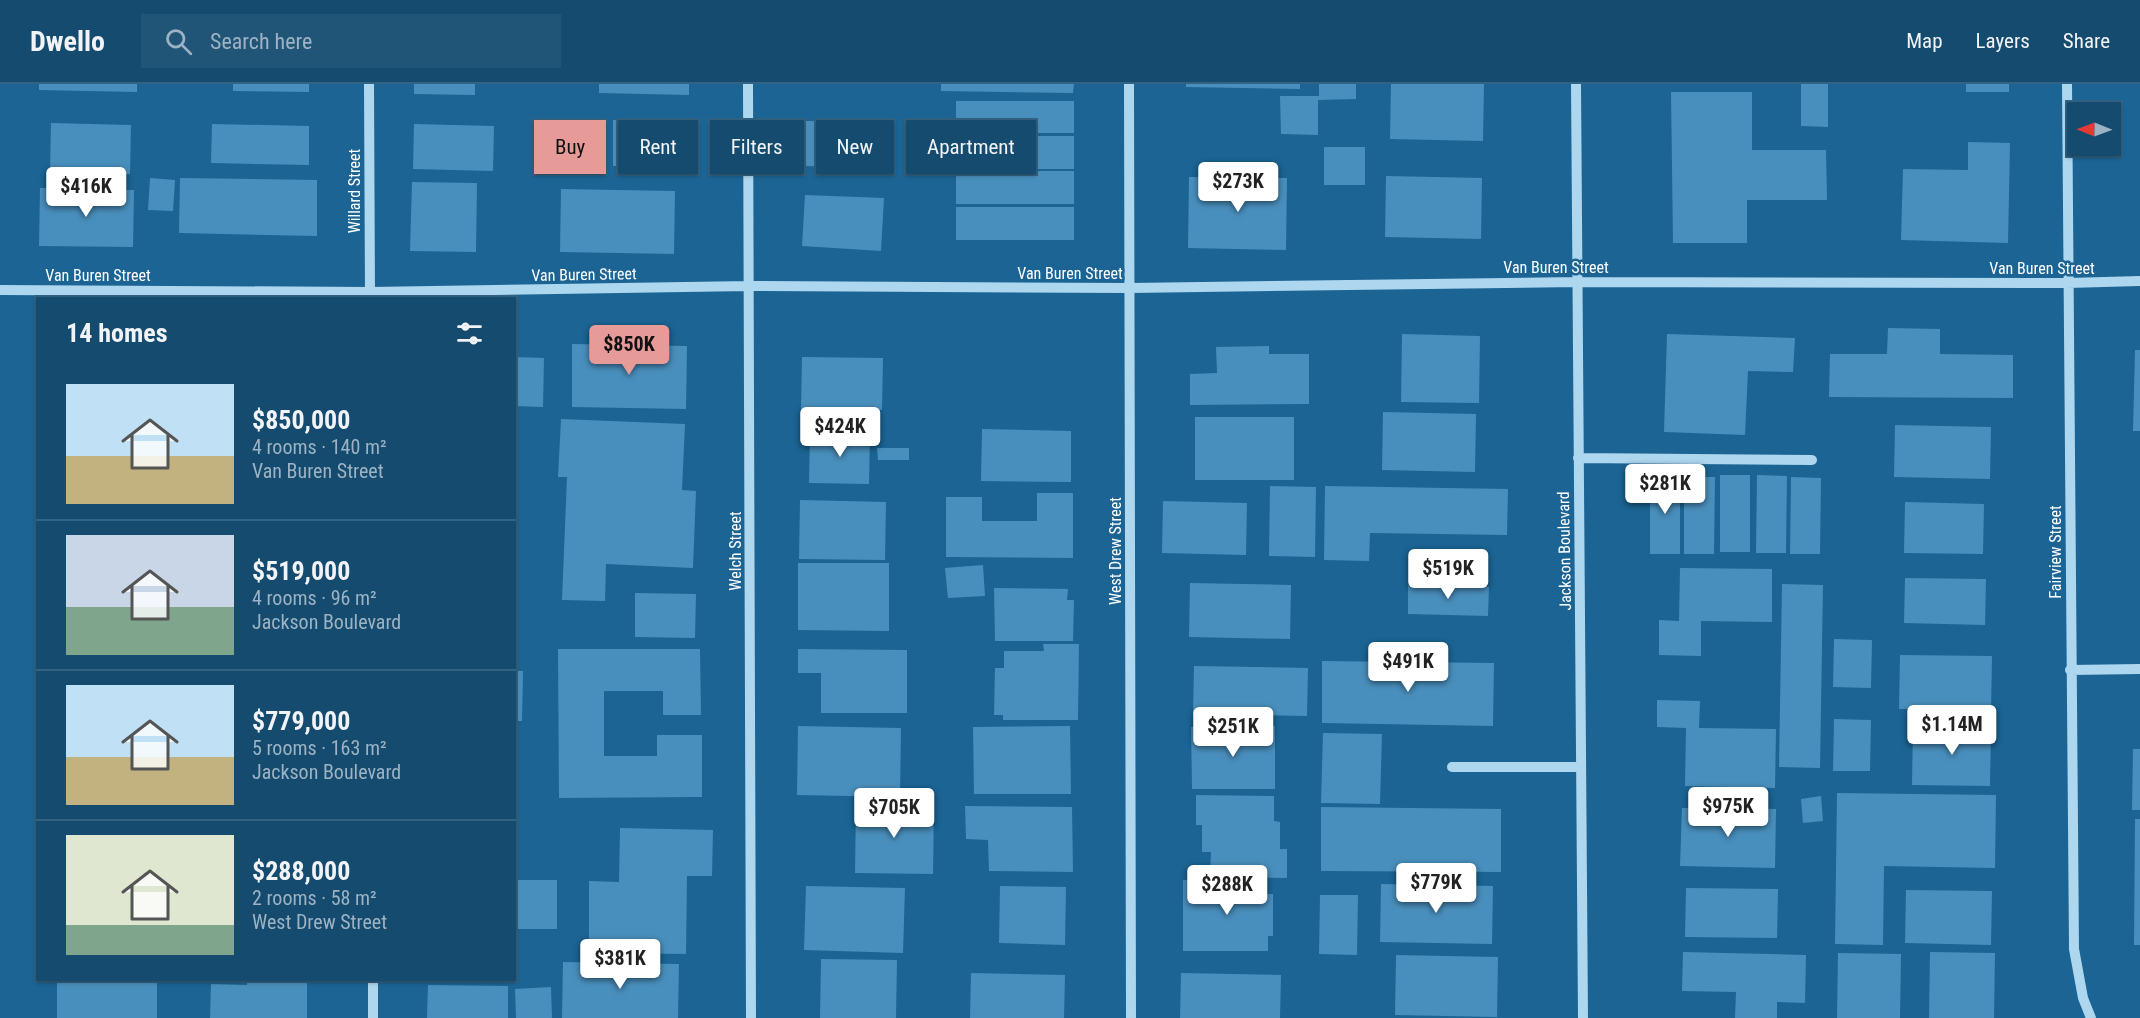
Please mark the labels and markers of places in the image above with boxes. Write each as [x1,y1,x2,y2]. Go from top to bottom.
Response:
pin: $273K [1196,162,1280,213]
pin: $416K [44,167,128,218]
pin: $850K [587,325,671,376]
pin: $424K [798,407,882,458]
pin: $281K [1623,464,1707,515]
pin: $519K [1406,549,1490,600]
pin: $491K [1366,642,1450,693]
pin: $1.14M [1903,705,2001,756]
pin: $251K [1191,707,1275,758]
pin: $975K [1686,787,1770,838]
pin: $705K [852,788,936,839]
pin: $779K [1394,863,1478,914]
pin: $288K [1185,865,1269,916]
pin: $381K [578,939,662,990]

